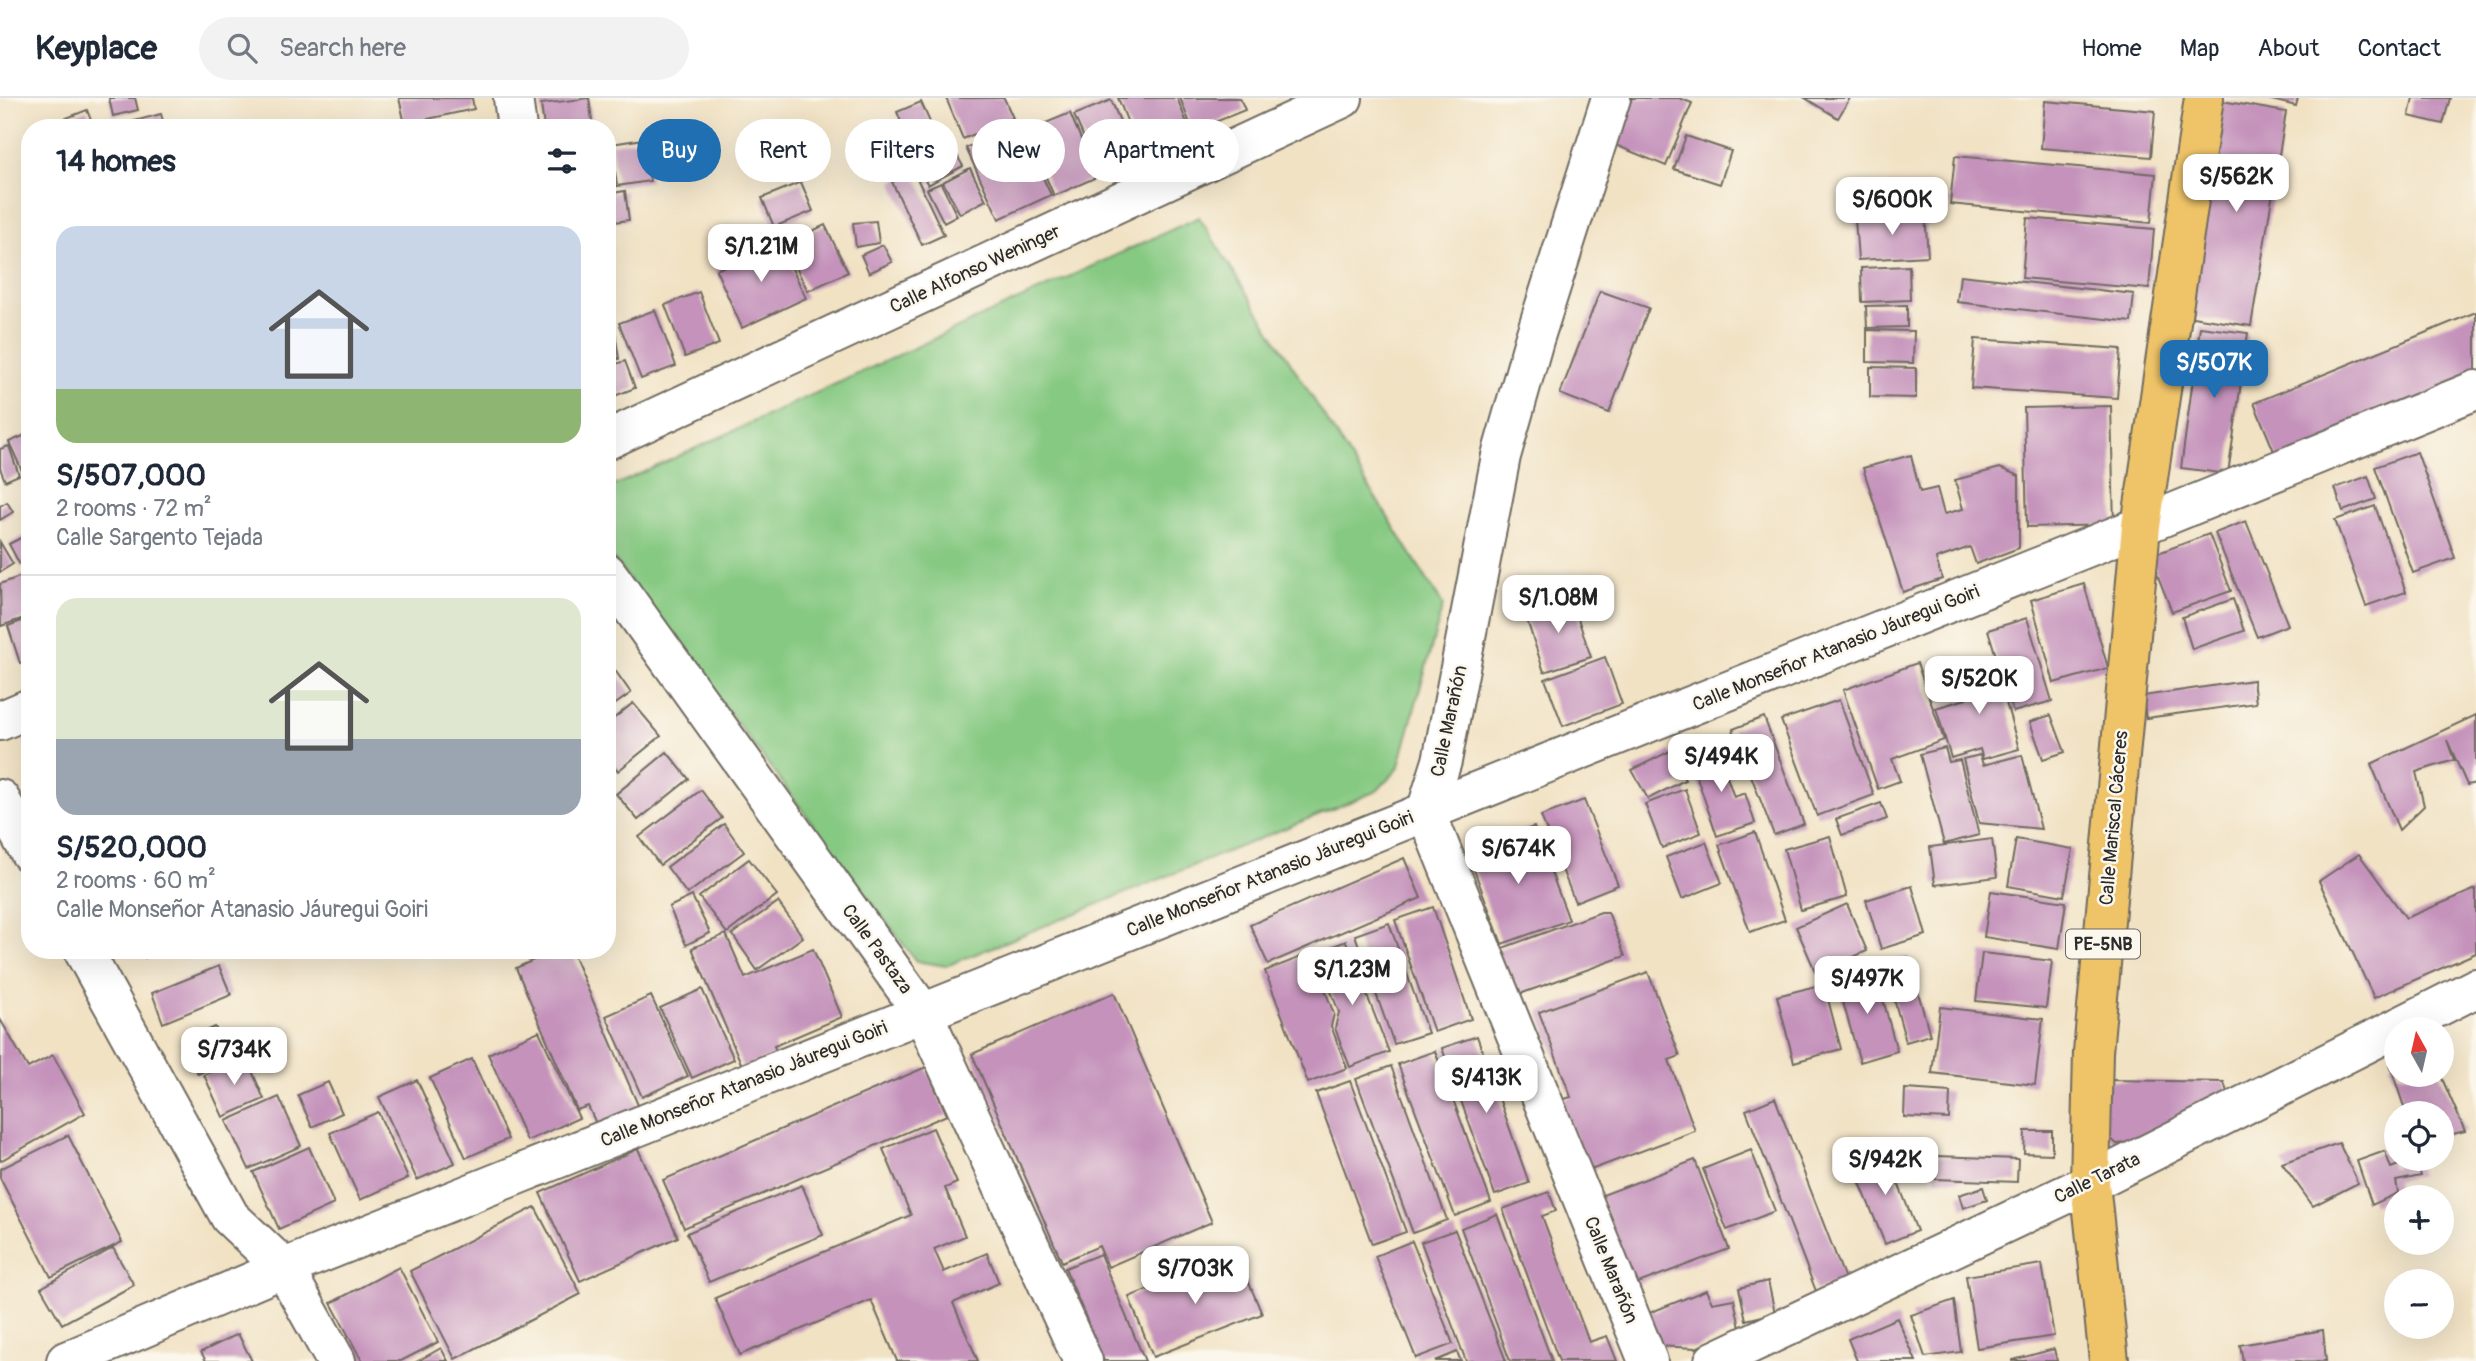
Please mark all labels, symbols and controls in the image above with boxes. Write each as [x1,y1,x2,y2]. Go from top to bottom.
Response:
search box [199,17,689,80]
text: Keyplace [35,28,157,69]
icon: search [223,29,261,67]
text: Search here [279,32,406,64]
text: Home [2081,34,2142,63]
text: Map [2180,34,2220,63]
text: About [2258,34,2320,63]
text: Contact [2358,34,2441,63]
chip: Buy [637,119,721,182]
chip: Rent [735,119,831,182]
chip: Filters [845,119,958,182]
chip: New [972,119,1065,182]
chip: Apartment [1079,119,1239,182]
icon: filters [543,142,581,180]
text: 14 homes [56,143,176,180]
pin: S/562K [2179,155,2293,214]
text: S/562K [2199,162,2273,191]
pin: S/600K [1835,178,1949,237]
text: S/600K [1852,185,1932,214]
street label: Calle Alfonso Weninger [886,219,1064,319]
pin: S/1.21M [696,225,826,284]
text: S/1.21M [724,232,798,261]
icon: home [256,271,382,397]
pin: S/507K [2157,341,2271,400]
text: S/507K [2176,348,2252,377]
text: S/507,000 [56,457,206,494]
text: 2 rooms · 72 m² [56,494,212,523]
text: Calle Sargento Tejada [56,523,263,552]
pin: S/1.08M [1493,575,1623,635]
street label: Calle Monseñor Atanasio Jáuregui Goiri [1689,579,1983,717]
text: S/1.08M [1518,583,1598,612]
icon: home [256,643,382,769]
pin: S/520K [1922,656,2036,716]
street label: Calle Marañón [1425,663,1473,779]
text: S/520K [1941,664,2017,693]
street label: Calle Mariscal Cáceres [2094,729,2134,906]
pin: S/494K [1664,734,1778,794]
text: S/494K [1684,742,1758,771]
street label: Calle Monseñor Atanasio Jáuregui Goiri [1123,805,1417,943]
pin: S/674K [1461,826,1575,886]
text: S/520,000 [56,829,207,866]
text: S/674K [1481,834,1555,863]
text: 2 rooms · 60 m² [56,866,216,895]
text: Calle Monseñor Atanasio Jáuregui Goiri [56,895,428,924]
street label: Calle Pastaza [836,899,918,999]
road number: PE-5NB [2066,930,2140,958]
pin: S/1.23M [1287,948,1417,1007]
text: S/1.23M [1313,955,1391,984]
pin: S/497K [1810,956,1924,1016]
text: S/497K [1831,964,1903,993]
street label: Calle Monseñor Atanasio Jáuregui Goiri [597,1015,891,1153]
north arrow [2384,1017,2454,1087]
map controls [2384,1017,2454,1339]
pin: S/734K [177,1028,291,1087]
text: S/734K [197,1035,271,1064]
pin: S/413K [1429,1056,1543,1115]
text: S/413K [1451,1063,1521,1092]
button: locate [2384,1101,2454,1171]
pin: S/942K [1828,1138,1942,1197]
text: S/942K [1848,1145,1922,1174]
street label: Calle Tarata [2050,1147,2144,1209]
button: + [2384,1185,2454,1255]
street label: Calle Marañón [1579,1213,1643,1327]
pin: S/703K [1138,1246,1252,1306]
text: S/703K [1157,1254,1233,1283]
button: − [2384,1269,2454,1339]

